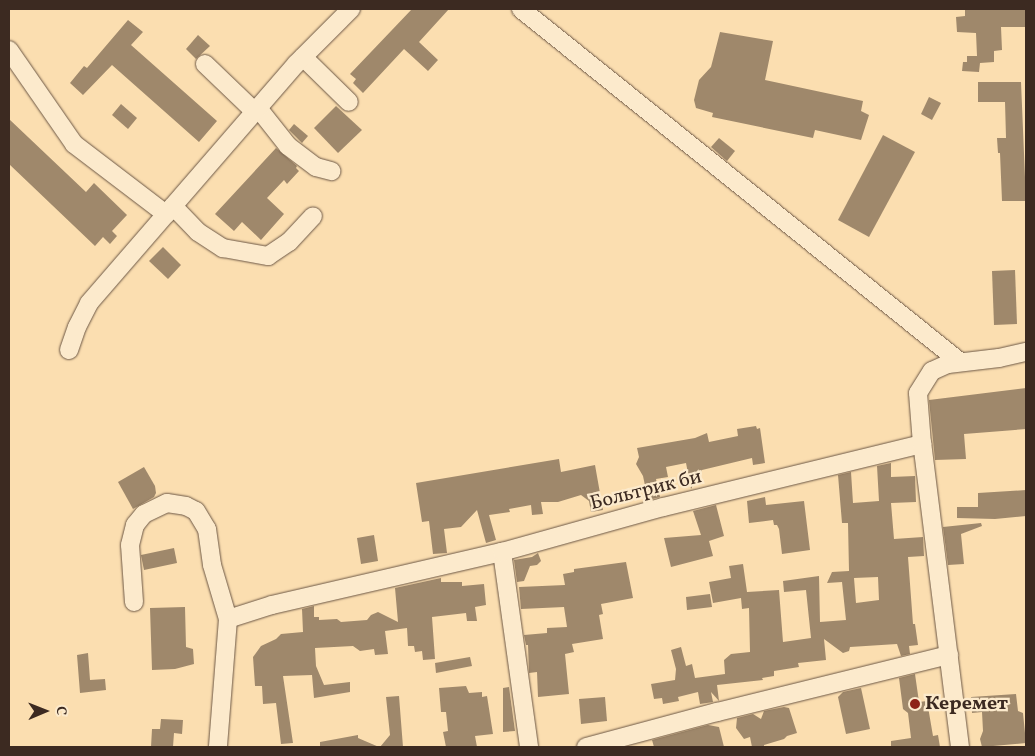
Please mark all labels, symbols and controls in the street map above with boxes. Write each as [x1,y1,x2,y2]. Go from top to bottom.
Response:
street label: Больтрик би [588,466,704,516]
north arrow [20,686,70,736]
place label: Керемет [925,692,1008,716]
marker: Керемет [909,698,921,710]
text: С [51,706,70,715]

